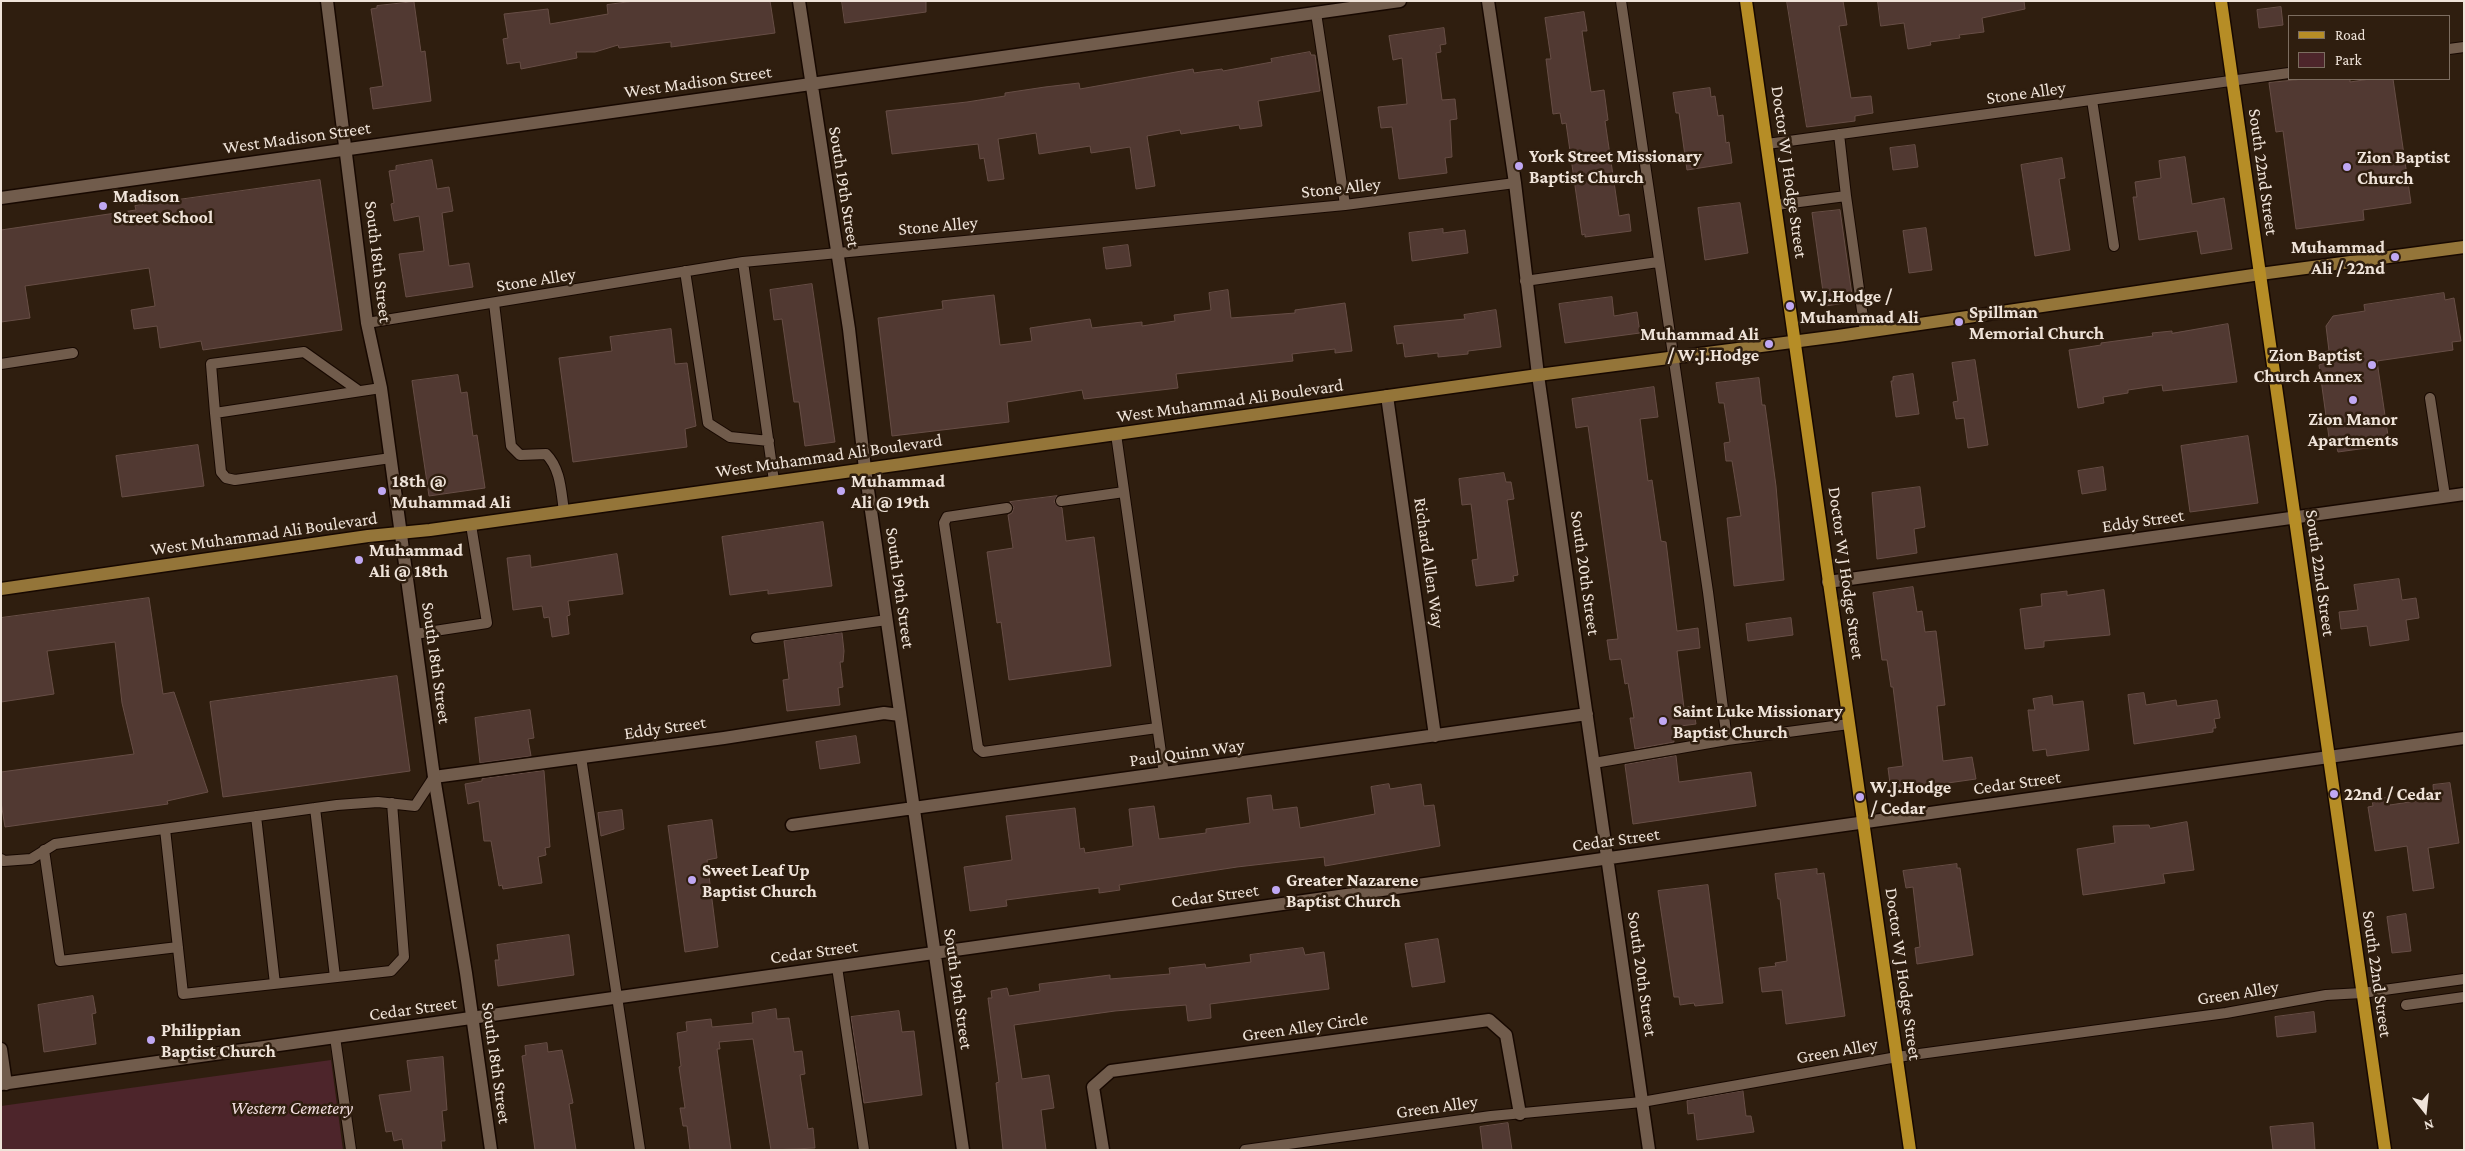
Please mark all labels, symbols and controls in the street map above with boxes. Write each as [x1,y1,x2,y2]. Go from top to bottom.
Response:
legend [2288,15,2450,80]
text: Road [2335,27,2365,43]
text: Park [2335,52,2362,68]
street label: West Madison Street [623,61,773,103]
street label: Stone Alley [1985,77,2067,109]
street label: Doctor W J Hodge Street [1766,84,1812,260]
street label: South 22nd Street [2243,107,2283,237]
street label: West Madison Street [222,117,372,159]
street label: South 19th Street [824,125,864,249]
place label: York Street Missionary Baptist Church [1529,145,1702,188]
place label: Zion Baptist Church [2357,146,2450,188]
marker: York Street Missionary Baptist Church [1513,160,1525,172]
marker: Zion Baptist Church [2341,161,2353,173]
street label: Stone Alley [1300,173,1382,203]
place label: Madison Street School [113,185,213,228]
marker: Madison Street School [97,200,109,212]
street label: South 18th Street [360,200,396,324]
street label: Stone Alley [897,212,979,240]
place label: Muhammad Ali / 22nd [2291,236,2385,278]
marker: Muhammad Ali / 22nd [2389,251,2401,263]
street label: Stone Alley [495,263,577,297]
place label: W.J.Hodge / Muhammad Ali [1800,285,1919,328]
marker: W.J.Hodge / Muhammad Ali [1784,300,1796,312]
place label: Spillman Memorial Church [1969,301,2104,344]
marker: Spillman Memorial Church [1953,316,1965,328]
place label: Muhammad Ali / W.J.Hodge [1640,323,1759,366]
marker: Muhammad Ali / W.J.Hodge [1763,338,1775,350]
place label: Zion Baptist Church Annex [2253,344,2362,386]
marker: Zion Baptist Church Annex [2366,359,2378,371]
street label: West Muhammad Ali Boulevard [1115,374,1345,428]
marker: Zion Manor Apartments [2347,394,2359,406]
place label: Zion Manor Apartments [2308,408,2398,450]
street label: West Muhammad Ali Boulevard [714,429,944,483]
place label: 18th @ Muhammad Ali [392,470,511,512]
place label: Muhammad Ali @ 19th [851,470,945,512]
marker: 18th @ Muhammad Ali [376,485,388,497]
marker: Muhammad Ali @ 19th [835,485,847,497]
street label: Doctor W J Hodge Street [1823,485,1869,661]
street label: Richard Allen Way [1409,496,1449,630]
street label: Eddy Street [2101,505,2185,537]
street label: West Muhammad Ali Boulevard [149,507,379,561]
street label: South 22nd Street [2300,508,2340,638]
street label: South 20th Street [1566,509,1604,637]
street label: South 19th Street [881,526,919,650]
place label: Muhammad Ali @ 18th [369,539,463,582]
marker: Muhammad Ali @ 18th [353,554,365,566]
street label: South 18th Street [417,601,455,725]
place label: Saint Luke Missionary Baptist Church [1673,700,1843,742]
street label: Eddy Street [623,712,707,744]
marker: Saint Luke Missionary Baptist Church [1657,715,1669,727]
street label: Paul Quinn Way [1128,734,1246,772]
street label: Cedar Street [1972,766,2062,800]
place label: W.J.Hodge / Cedar [1870,776,1951,819]
place label: 22nd / Cedar [2344,783,2442,805]
marker: 22nd / Cedar [2328,788,2340,800]
marker: W.J.Hodge / Cedar [1854,791,1866,803]
street label: Cedar Street [1571,823,1661,857]
place label: Sweet Leaf Up Baptist Church [702,859,817,902]
place label: Greater Nazarene Baptist Church [1286,869,1418,912]
marker: Sweet Leaf Up Baptist Church [686,874,698,886]
street label: Cedar Street [1170,879,1260,913]
marker: Greater Nazarene Baptist Church [1270,884,1282,896]
street label: Doctor W J Hodge Street [1880,886,1926,1062]
street label: South 22nd Street [2357,909,2397,1039]
street label: South 20th Street [1623,910,1661,1038]
street label: South 19th Street [939,927,977,1051]
street label: Cedar Street [769,935,859,969]
street label: Green Alley [2196,976,2280,1010]
street label: Cedar Street [368,992,458,1026]
street label: South 18th Street [477,1001,515,1125]
street label: Green Alley Circle [1241,1007,1369,1047]
place label: Philippian Baptist Church [161,1019,276,1062]
street label: Green Alley [1795,1033,1879,1069]
marker: Philippian Baptist Church [145,1034,157,1046]
north arrow [2400,1086,2450,1136]
street label: Green Alley [1395,1091,1479,1123]
park label: Western Cemetery [231,1097,353,1119]
text: N [2422,1116,2436,1134]

